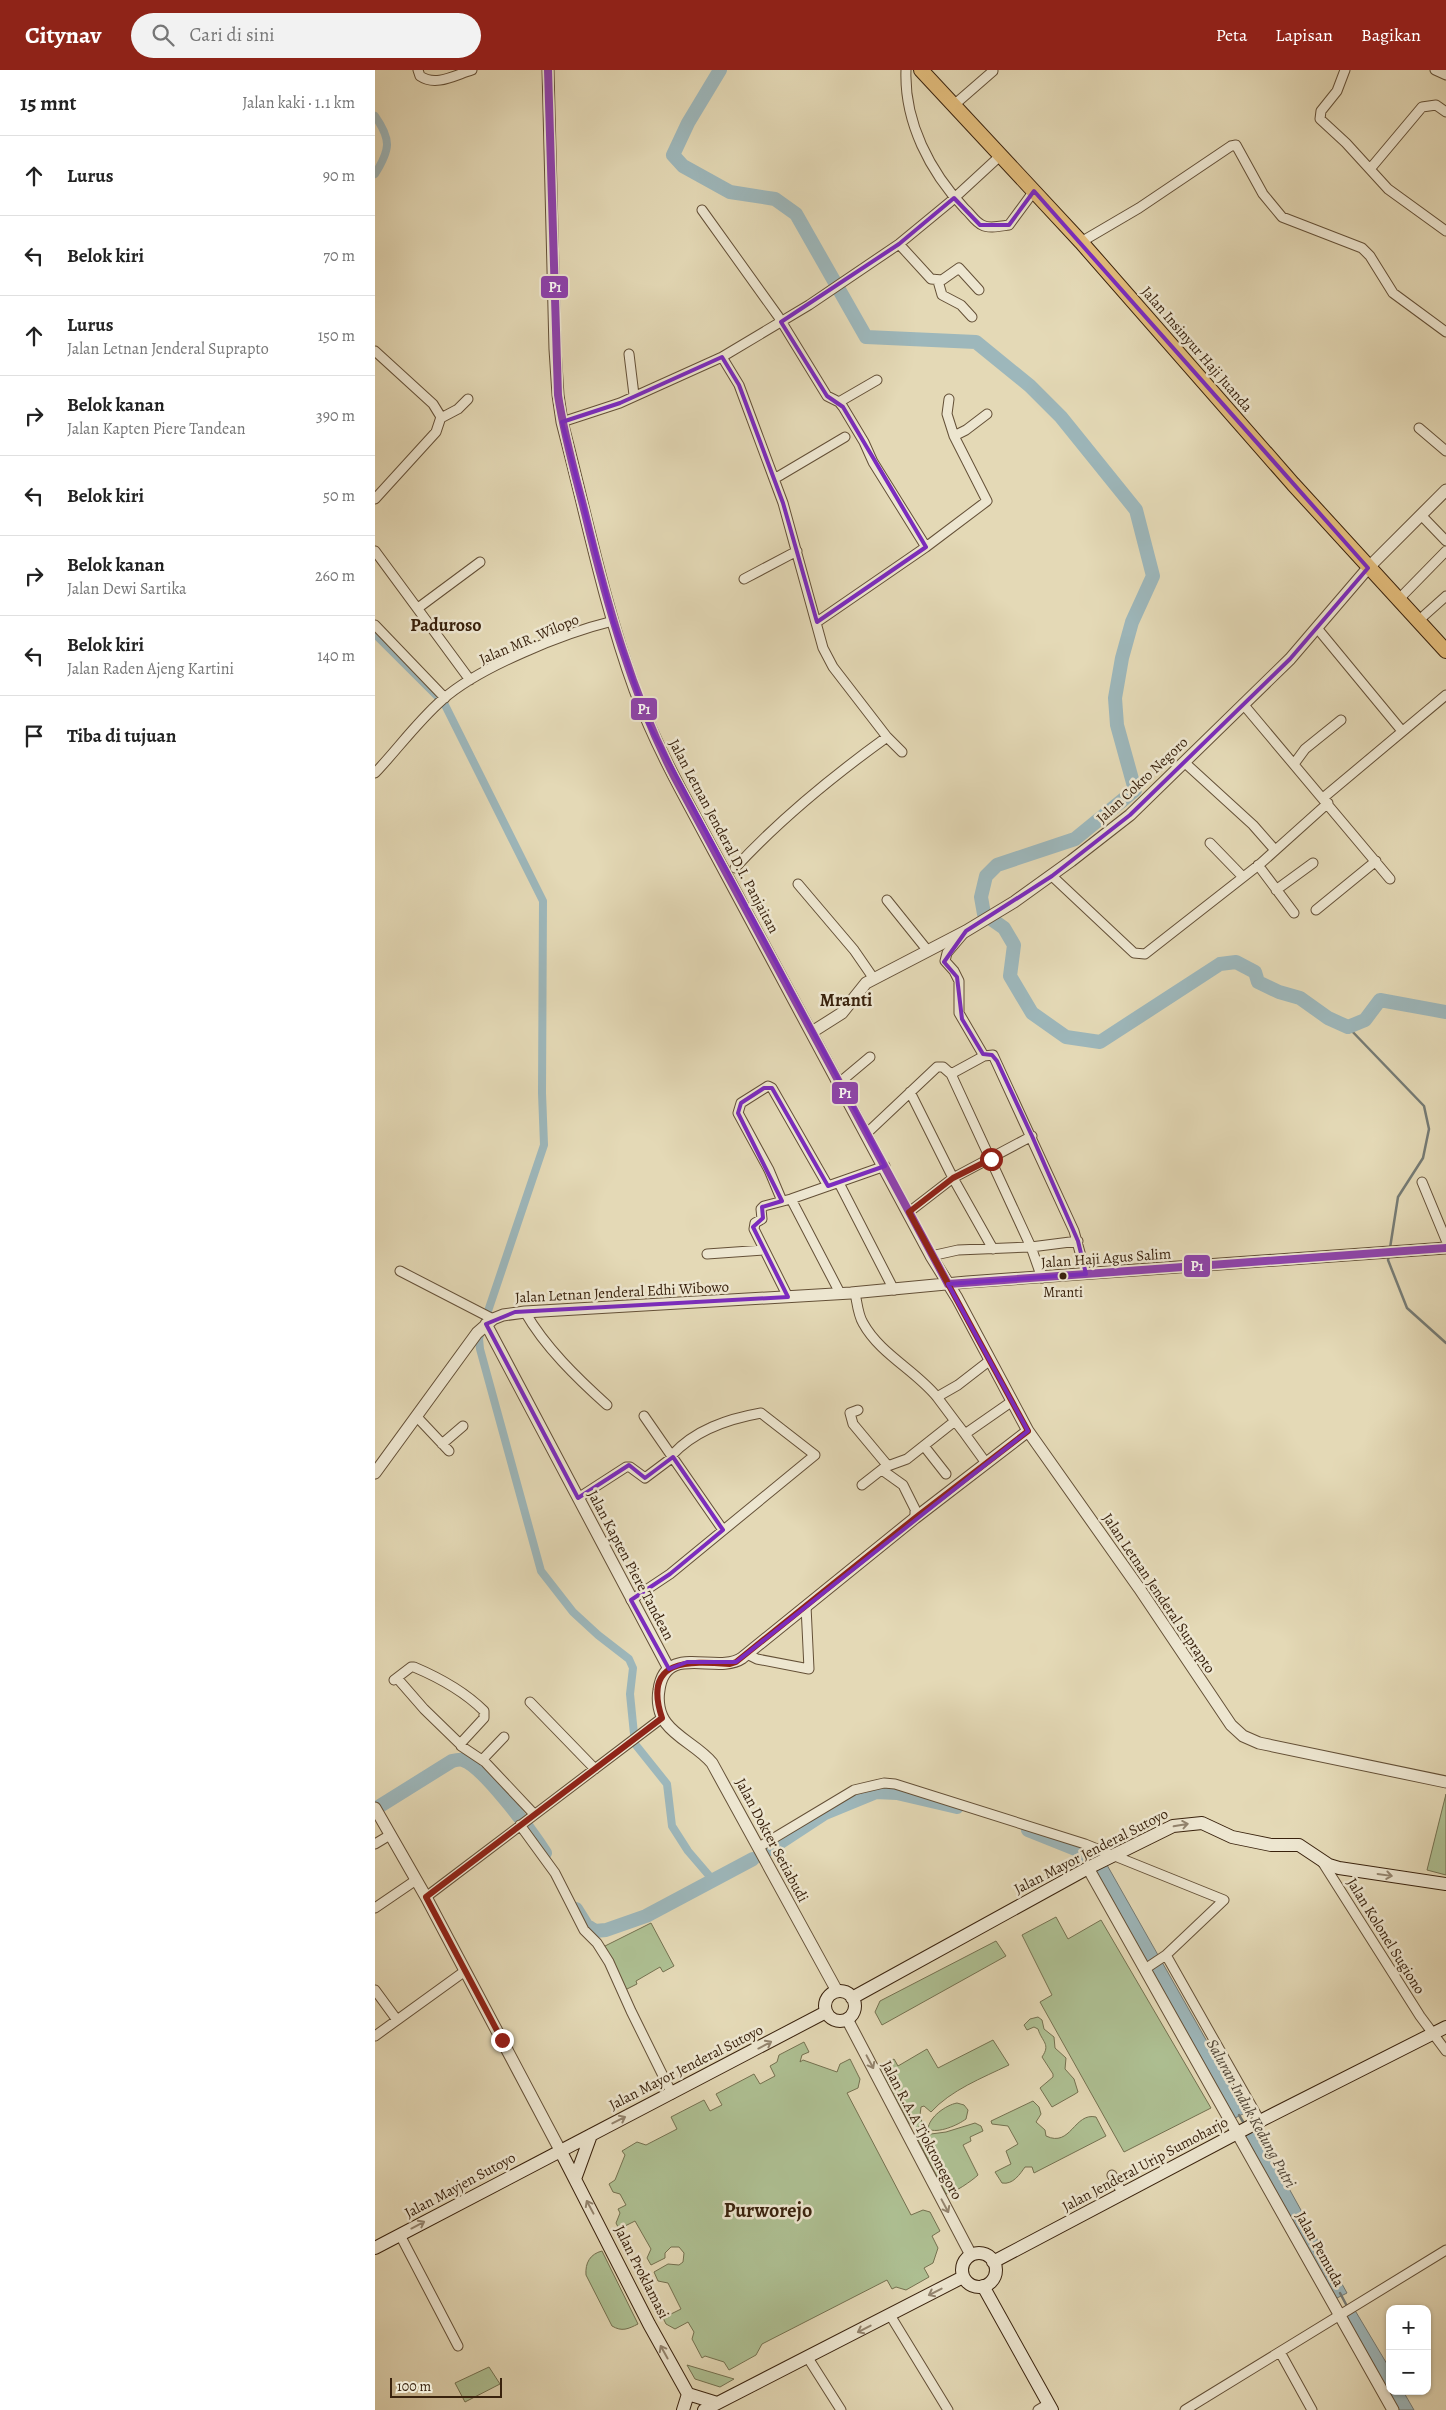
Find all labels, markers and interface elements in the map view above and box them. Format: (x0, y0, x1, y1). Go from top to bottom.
search box (131, 13, 481, 58)
text: Citynav (25, 19, 101, 51)
icon: search (149, 21, 177, 49)
text: Cari di sini (189, 22, 275, 48)
text: Peta (1216, 23, 1247, 47)
text: Lapisan (1275, 23, 1333, 47)
text: Bagikan (1361, 23, 1421, 47)
text: 15 mnt (20, 89, 77, 117)
text: Jalan kaki · 1.1 km (242, 92, 355, 114)
icon: ahead (20, 162, 48, 190)
text: Lurus (67, 163, 113, 189)
text: 90 m (323, 165, 355, 187)
icon: left (20, 242, 48, 270)
text: Belok kiri (67, 243, 144, 269)
text: 70 m (323, 245, 355, 267)
line badge: P1 (540, 275, 569, 299)
text: P1 (548, 278, 562, 297)
street label: Jalan Insinyur Haji Juanda (1137, 282, 1257, 416)
text: Lurus (67, 312, 113, 338)
icon: ahead (20, 322, 48, 350)
text: 150 m (318, 325, 355, 347)
text: Jalan Letnan Jenderal Suprapto (67, 338, 269, 360)
text: Belok kanan (67, 392, 165, 418)
icon: right (20, 402, 48, 430)
text: 390 m (316, 405, 355, 427)
text: Jalan Kapten Piere Tandean (67, 418, 245, 440)
icon: left (20, 482, 48, 510)
text: Belok kiri (67, 483, 144, 509)
text: 50 m (323, 485, 355, 507)
text: Belok kanan (67, 552, 165, 578)
icon: right (20, 562, 48, 590)
text: 260 m (315, 565, 355, 587)
text: Jalan Dewi Sartika (67, 578, 187, 600)
street label: Jalan MR. Wilopo (476, 609, 582, 669)
district label: Paduroso (410, 613, 482, 637)
text: Belok kiri (67, 632, 144, 658)
icon: left (20, 642, 48, 670)
text: 140 m (317, 645, 355, 667)
text: Jalan Raden Ajeng Kartini (67, 658, 234, 680)
line badge: P1 (630, 697, 658, 721)
text: P1 (637, 700, 651, 719)
icon: arrive (20, 722, 48, 750)
text: Tiba di tujuan (67, 723, 176, 749)
street label: Jalan Cokro Negoro (1092, 732, 1192, 828)
street label: Jalan Letnan Jenderal D.I. Panjaitan (664, 735, 784, 937)
district label: Mranti (820, 988, 872, 1012)
line badge: P1 (831, 1081, 859, 1105)
text: P1 (838, 1084, 852, 1103)
route start (980, 1148, 1003, 1171)
street label: Jalan Haji Agus Salim (1040, 1243, 1172, 1273)
line badge: P1 (1183, 1254, 1211, 1278)
text: P1 (1190, 1257, 1204, 1276)
marker: Mranti (1058, 1271, 1068, 1281)
street label: Jalan Letnan Jenderal Edhi Wibowo (515, 1276, 729, 1308)
place label: Mranti (1043, 1283, 1083, 1302)
street label: Jalan Kapten Piere Tandean (583, 1486, 679, 1644)
street label: Jalan Letnan Jenderal Suprapto (1098, 1509, 1220, 1677)
street label: Jalan Dokter Setiabudi (731, 1775, 813, 1905)
street label: Jalan Mayor Jenderal Sutoyo (1010, 1803, 1172, 1899)
one-way arrow (1173, 1819, 1189, 1829)
one-way arrow (1377, 1870, 1393, 1880)
street label: Jalan Kolonel Sugiono (1342, 1874, 1430, 1998)
street label: Jalan Mayor Jenderal Sutoyo (605, 2019, 767, 2115)
route end (491, 2029, 514, 2052)
water label: Saluran Induk Kedung Putri (1201, 2035, 1301, 2192)
one-way arrow (757, 2040, 772, 2049)
one-way arrow (865, 2054, 875, 2068)
street label: Jalan R.A.A Tjokronegoro (877, 2057, 967, 2203)
street label: Jalan Jenderal Urip Sumoharjo (1059, 2112, 1231, 2216)
one-way arrow (611, 2115, 626, 2125)
street label: Jalan Mayjen Sutoyo (401, 2147, 519, 2223)
district label: Purworejo (724, 2197, 812, 2224)
one-way arrow (940, 2198, 950, 2213)
one-way arrow (585, 2200, 594, 2215)
street label: Jalan Pemuda (1291, 2208, 1349, 2290)
one-way arrow (410, 2220, 425, 2229)
street label: Jalan Proklamasi (610, 2222, 674, 2322)
one-way arrow (928, 2287, 943, 2297)
map controls (1386, 2305, 1431, 2395)
button: + (1386, 2305, 1431, 2350)
one-way arrow (857, 2325, 872, 2334)
one-way arrow (659, 2345, 669, 2359)
button: − (1386, 2350, 1431, 2395)
scale bar (390, 2375, 503, 2398)
text: 100 m (397, 2377, 431, 2396)

